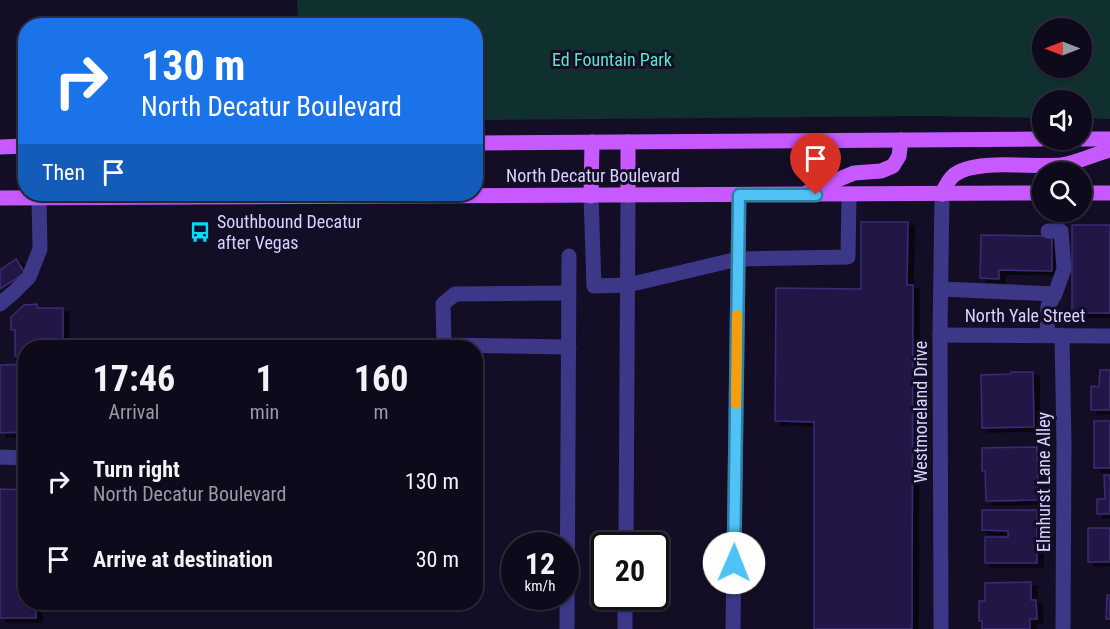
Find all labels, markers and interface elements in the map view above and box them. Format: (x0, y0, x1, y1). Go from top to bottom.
north arrow (1032, 18, 1092, 78)
map controls (1032, 18, 1092, 222)
text: 130 m (141, 41, 246, 90)
icon: right (42, 42, 120, 120)
park label: Ed Fountain Park (552, 49, 672, 70)
button: sound (1032, 90, 1092, 150)
text: North Decatur Boulevard (141, 91, 402, 123)
pin (790, 133, 841, 195)
icon: arrive (799, 142, 832, 175)
icon: arrive (97, 156, 130, 189)
text: Then (42, 160, 85, 185)
button: search (1032, 162, 1092, 222)
street label: North Decatur Boulevard (506, 165, 680, 186)
place label: Southbound Decatur after Vegas (217, 211, 362, 253)
bus stop icon: Southbound Decatur after Vegas (188, 220, 212, 244)
street label: North Yale Street (965, 305, 1085, 326)
street label: Westmoreland Drive (910, 341, 931, 483)
text: 17:46 (93, 358, 175, 400)
text: 1 (255, 358, 274, 400)
text: 160 (354, 358, 408, 400)
text: Arrival (108, 400, 159, 424)
text: min (250, 400, 279, 424)
text: m (374, 400, 389, 424)
street label: Elmhurst Lane Alley (1033, 411, 1054, 552)
text: Turn right (93, 457, 180, 482)
icon: right (42, 465, 75, 498)
text: 130 m (405, 469, 459, 494)
text: North Decatur Boulevard (93, 482, 286, 506)
position arrow (702, 531, 766, 595)
speed limit sign: 20 (591, 532, 669, 610)
icon: arrive (42, 543, 75, 576)
text: 12 (525, 546, 555, 581)
text: Arrive at destination (93, 547, 273, 572)
text: 30 m (416, 547, 459, 572)
text: km/h (525, 577, 555, 595)

